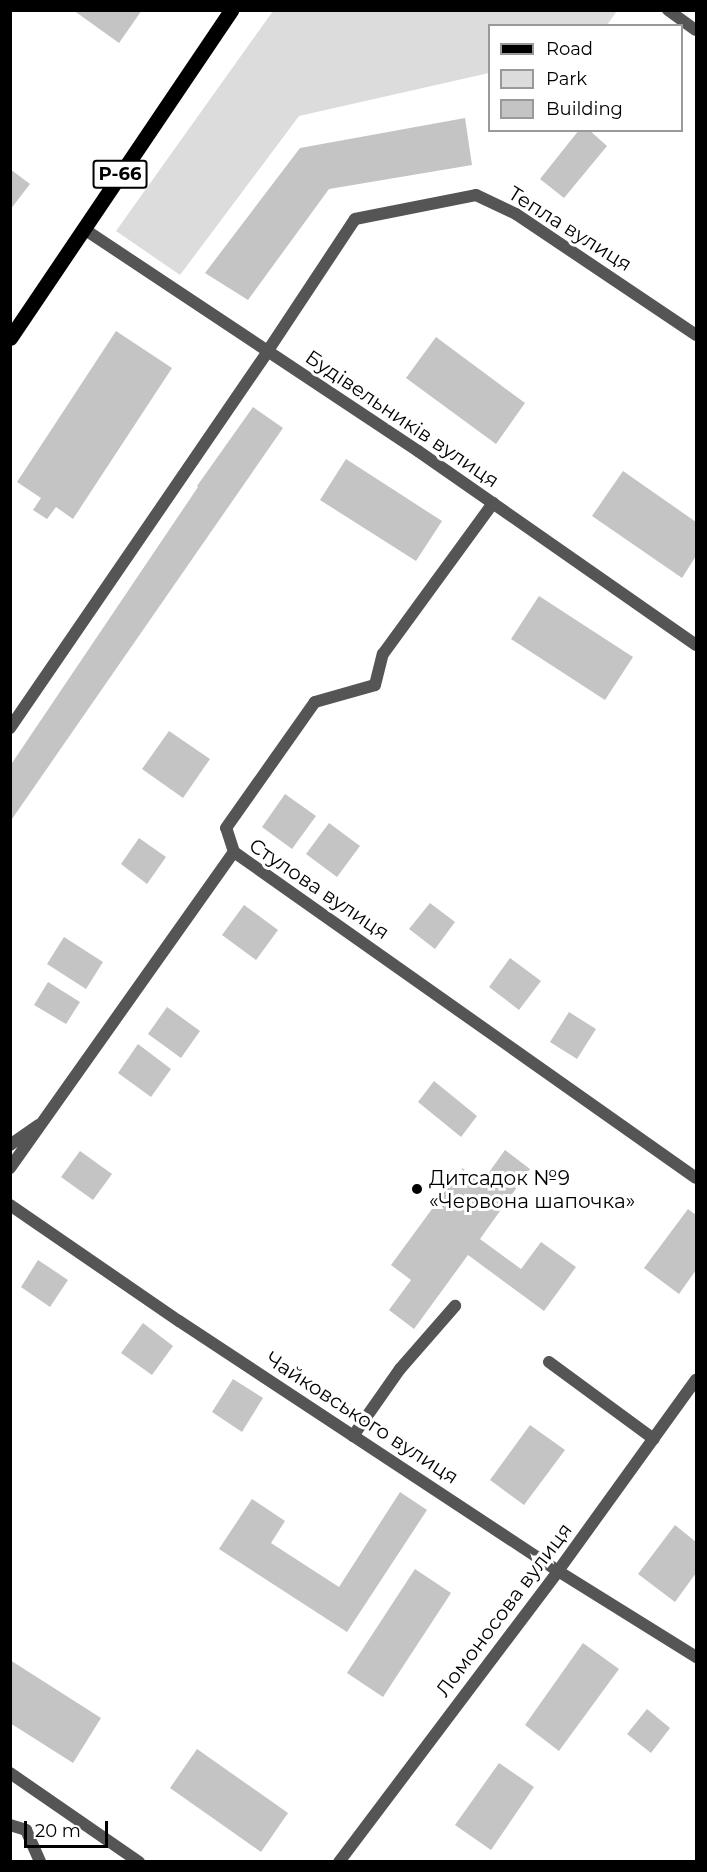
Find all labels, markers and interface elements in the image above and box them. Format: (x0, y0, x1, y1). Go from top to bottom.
legend (488, 24, 683, 132)
text: Road (546, 38, 593, 60)
text: Park (546, 68, 587, 90)
text: Building (546, 98, 623, 120)
road number: Р-66 (92, 159, 148, 189)
street label: Тепла вулиця (504, 181, 636, 277)
street label: Будівельників вулиця (301, 345, 503, 493)
street label: Стулова вулиця (244, 833, 394, 945)
place label: Дитсадок №9 «Червона шапочка» (429, 1166, 635, 1213)
marker: Дитсадок №9 «Червона шапочка» (410, 1182, 424, 1196)
street label: Чайковського вулиця (261, 1347, 463, 1489)
street label: Ломоносова вулиця (431, 1518, 577, 1702)
scale bar (27, 1809, 111, 1847)
text: 20 m (35, 1820, 81, 1842)

